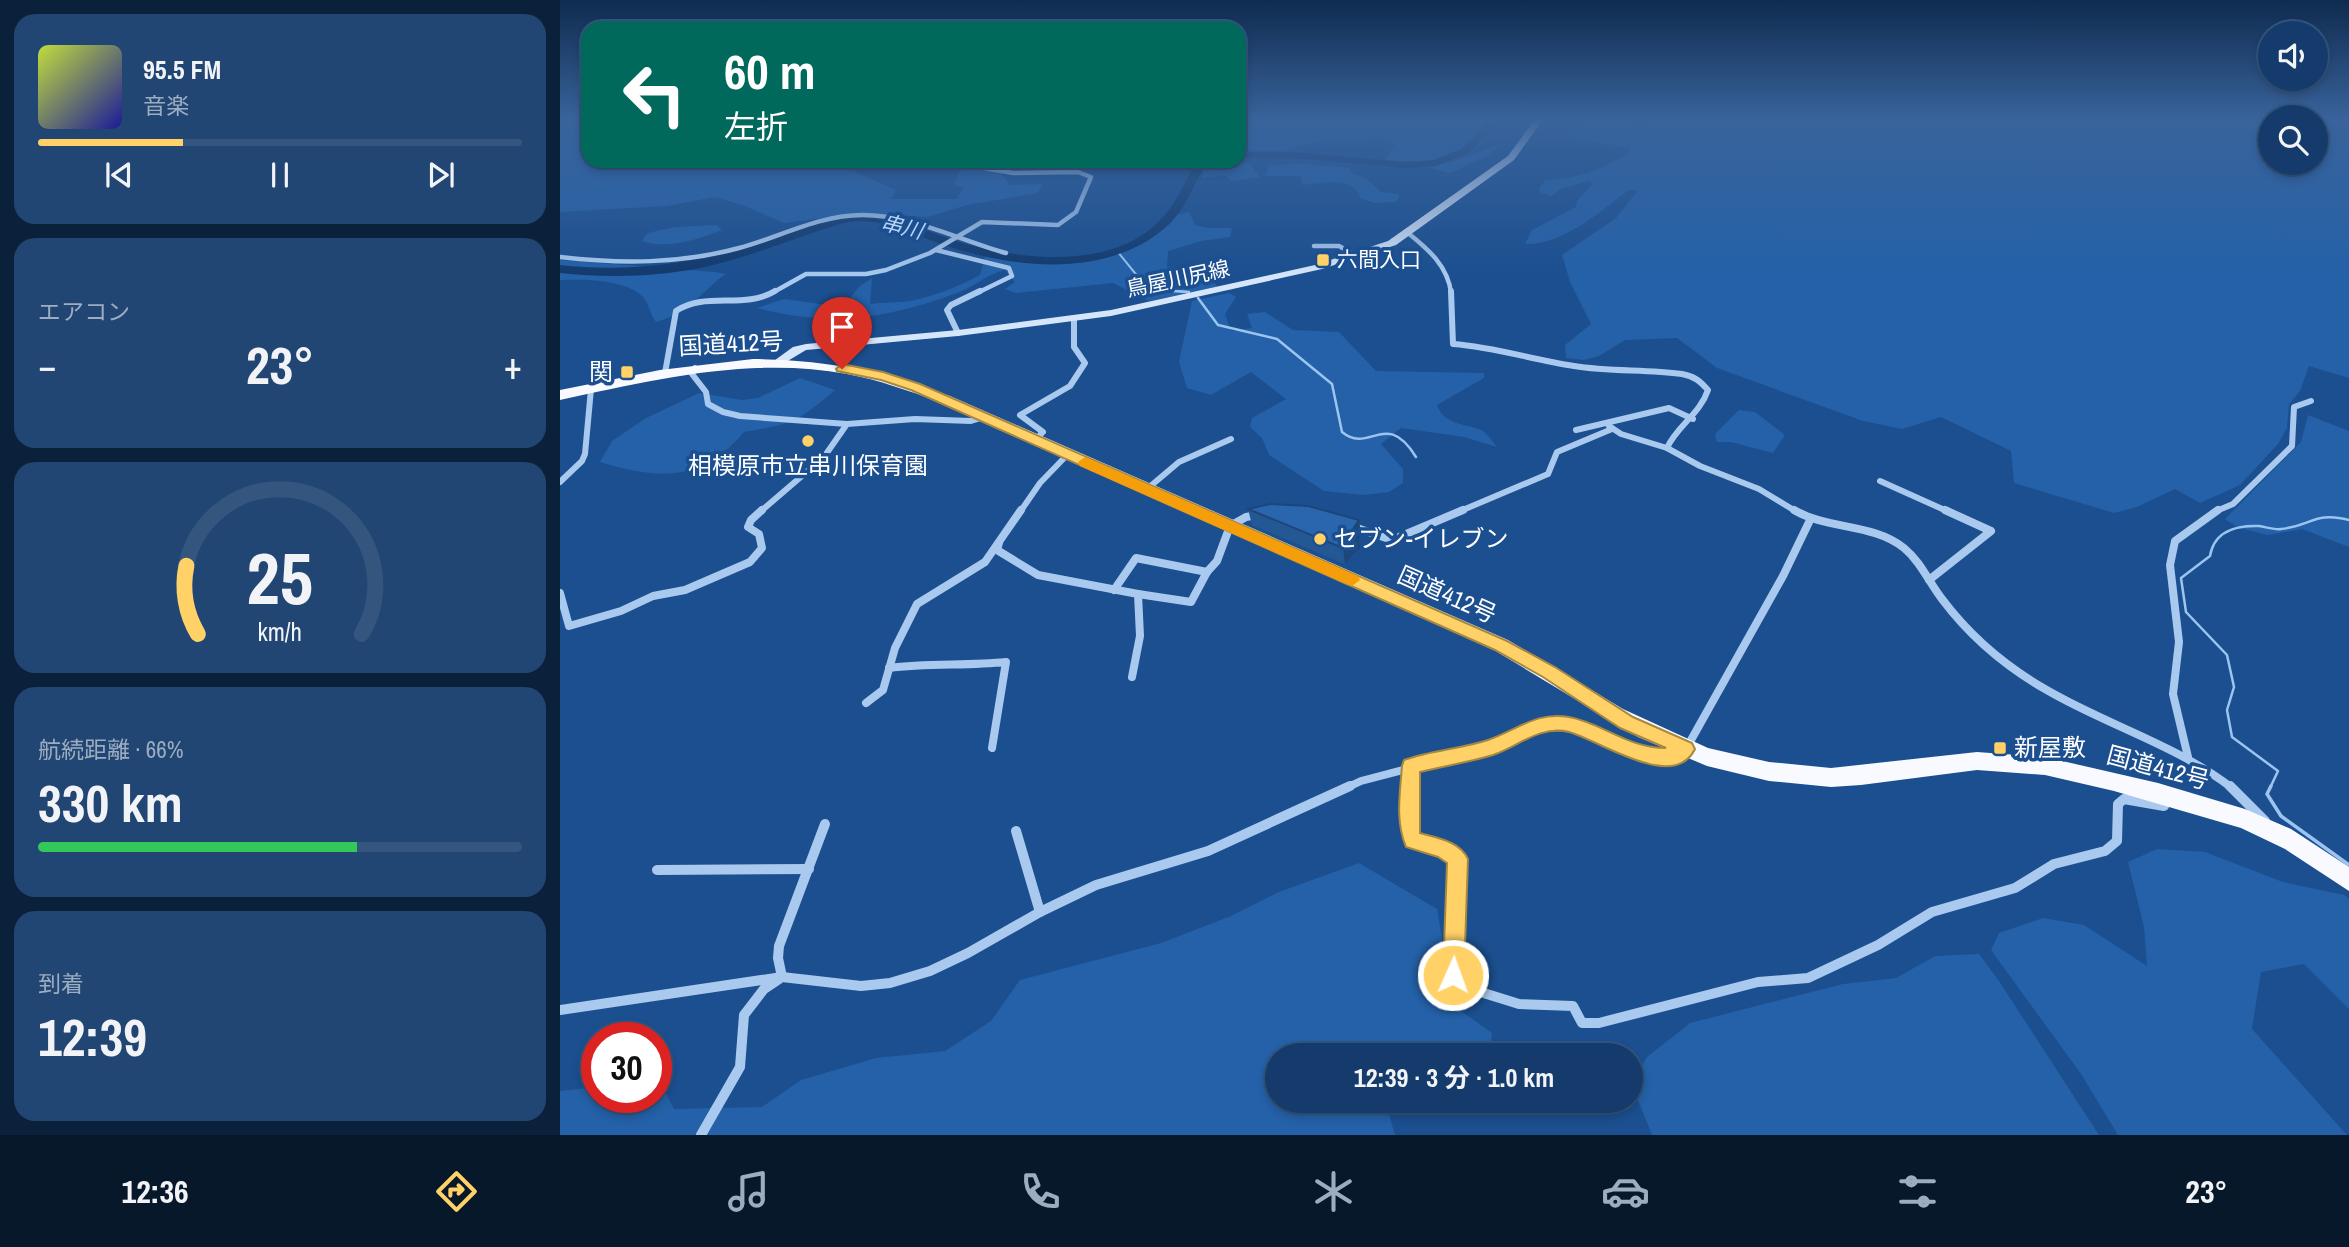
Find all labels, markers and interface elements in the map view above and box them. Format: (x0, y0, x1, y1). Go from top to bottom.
map controls (2258, 21, 2328, 175)
button: sound (2258, 21, 2328, 91)
text: 60 m (724, 38, 816, 104)
icon: left (609, 49, 700, 140)
text: 95.5 FM (143, 52, 221, 87)
text: 音楽 (143, 90, 189, 121)
text: 左折 (724, 105, 788, 148)
button: search (2258, 105, 2328, 175)
icon: previous (100, 156, 138, 194)
icon: pause (261, 156, 299, 194)
icon: next (422, 156, 460, 194)
water label: 串川 (878, 207, 928, 246)
place label: 六間入口 (1337, 245, 1421, 274)
marker: 六間入口 (1315, 252, 1331, 268)
street label: 鳥屋川尻線 (1124, 253, 1232, 304)
text: エアコン (38, 296, 130, 327)
pin (812, 297, 872, 369)
icon: arrive (823, 308, 861, 346)
street label: 国道412号 (678, 324, 784, 362)
text: 23° (246, 330, 314, 400)
text: − (38, 340, 56, 391)
text: + (504, 340, 522, 391)
place label: 関 (589, 355, 613, 387)
marker: 関 (619, 364, 635, 380)
marker: 相模原市立串川保育園 (800, 433, 816, 449)
place label: 相模原市立串川保育園 (688, 449, 928, 481)
place label: セブン-イレブン (1334, 522, 1509, 554)
text: 25 (247, 529, 313, 627)
marker: セブン-イレブン (1312, 531, 1328, 547)
street label: 国道412号 (1393, 558, 1502, 630)
text: km/h (258, 614, 302, 648)
place label: 新屋敷 (2014, 731, 2086, 763)
text: 航続距離 · 66% (38, 734, 183, 765)
street label: 国道412号 (2103, 738, 2213, 796)
marker: 新屋敷 (1992, 740, 2008, 756)
text: 330 km (38, 768, 183, 838)
position arrow (1416, 938, 1490, 1012)
text: 到着 (38, 968, 84, 999)
text: 12:39 (38, 1002, 147, 1072)
speed limit sign: 30 (581, 1022, 672, 1113)
text: 12:39 · 3 分 · 1.0 km (1354, 1060, 1554, 1095)
icon: directions (432, 1167, 481, 1216)
icon: music (724, 1167, 773, 1216)
icon: phone (1016, 1167, 1065, 1216)
icon: climate (1309, 1167, 1358, 1216)
icon: car (1601, 1167, 1650, 1216)
icon: filters (1893, 1167, 1942, 1216)
text: 12:36 (122, 1170, 189, 1213)
text: 23° (2185, 1170, 2227, 1213)

